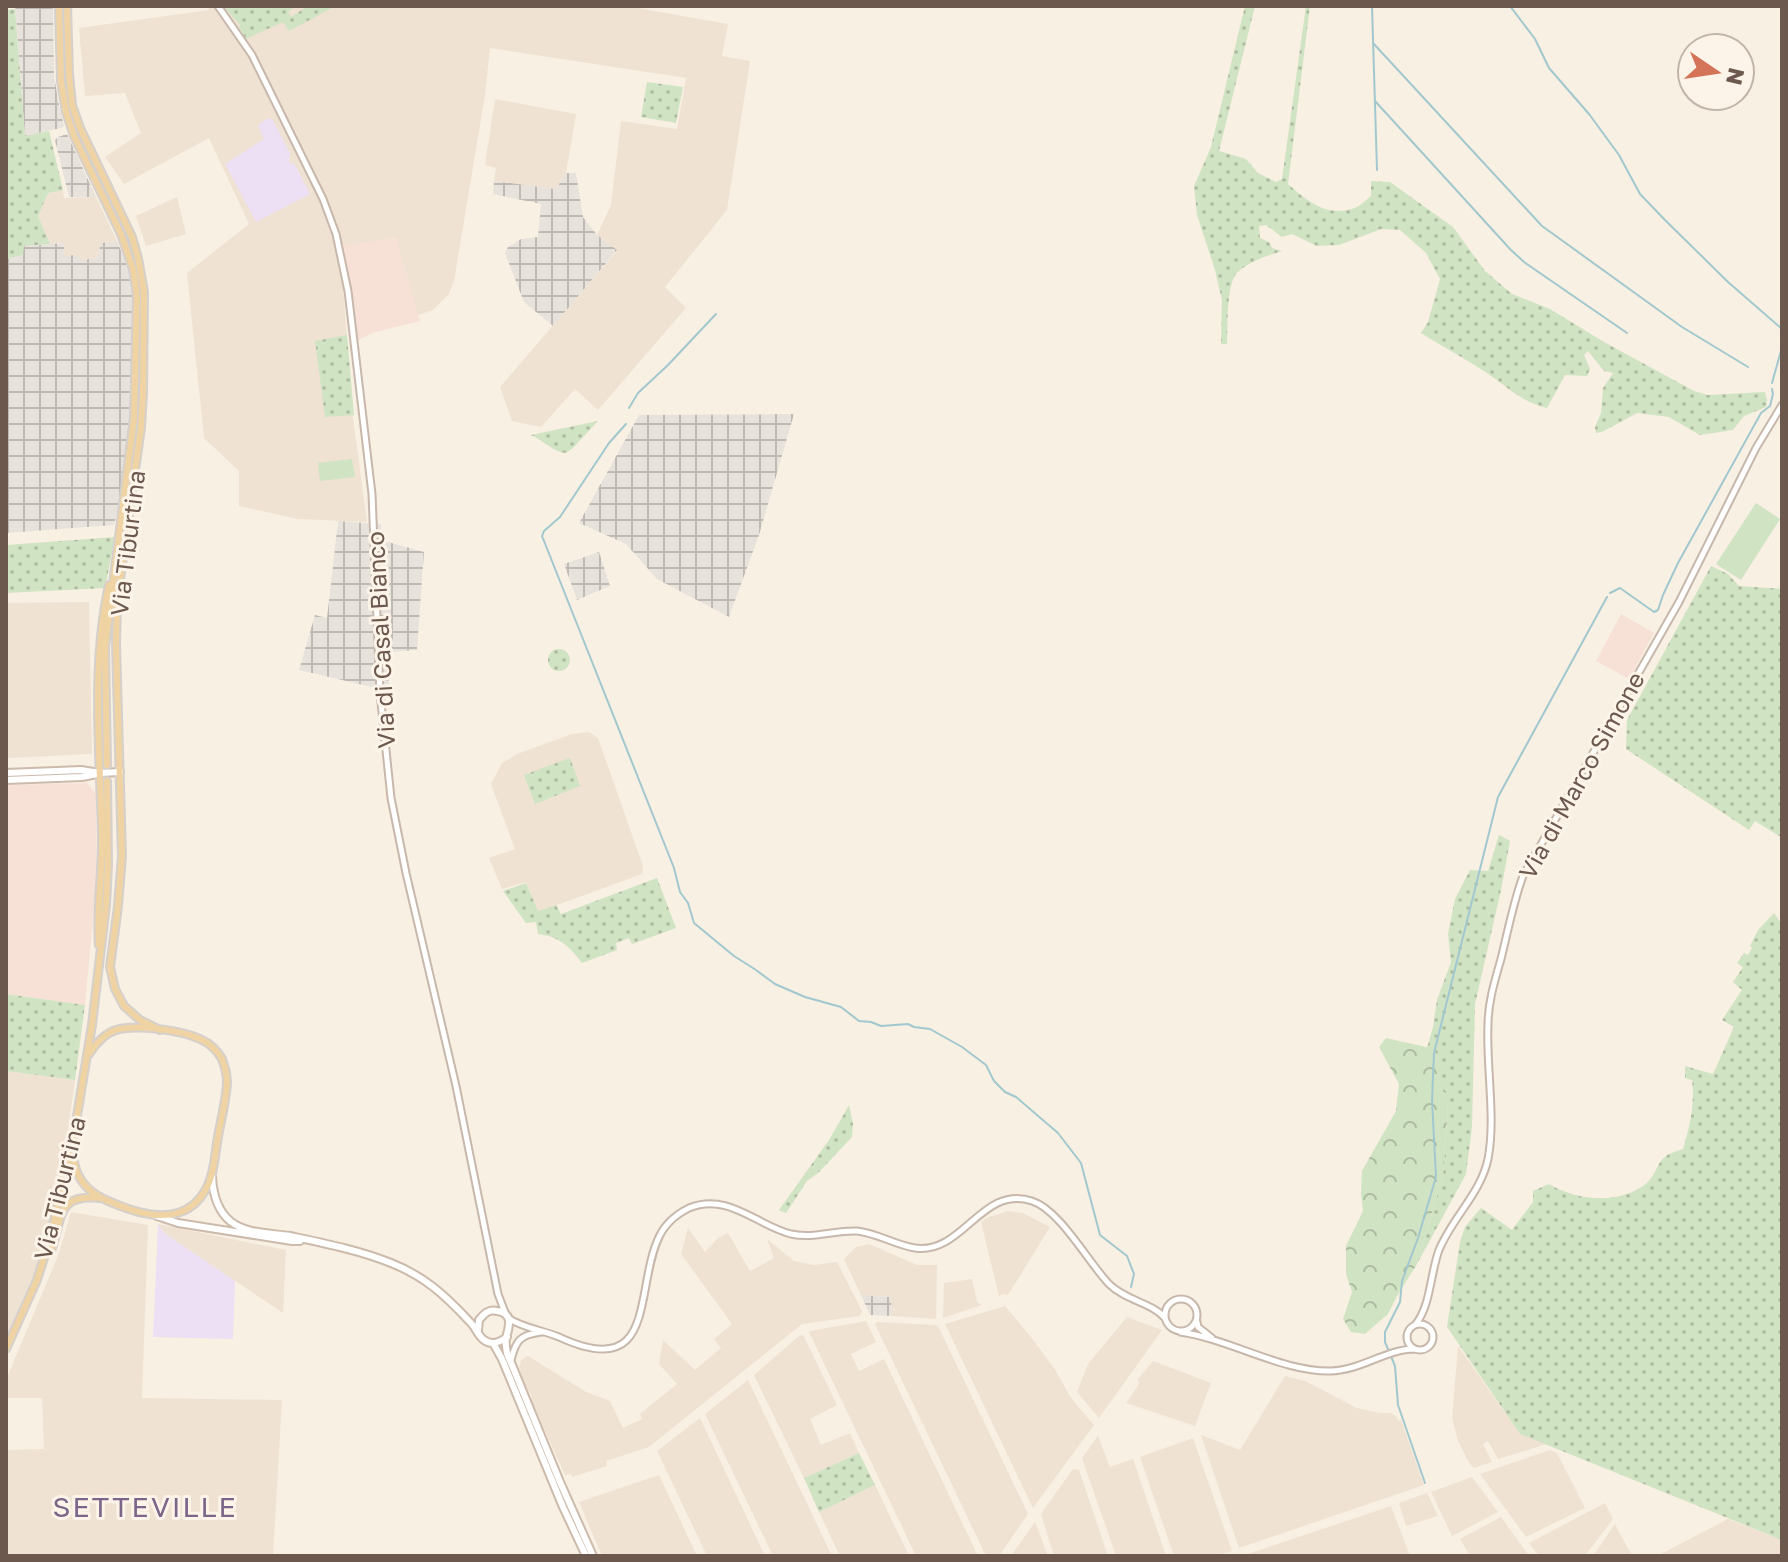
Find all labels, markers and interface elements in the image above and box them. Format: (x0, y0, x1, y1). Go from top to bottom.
north arrow (1676, 32, 1756, 112)
text: N (1721, 65, 1751, 88)
street label: Via Tiburtina (104, 468, 150, 618)
street label: Via di Casal Bianco (360, 531, 400, 749)
street label: Via di Marco Simone (1512, 666, 1650, 884)
street label: Via Tiburtina (27, 1113, 91, 1263)
district label: SETTEVILLE (52, 1490, 238, 1523)

